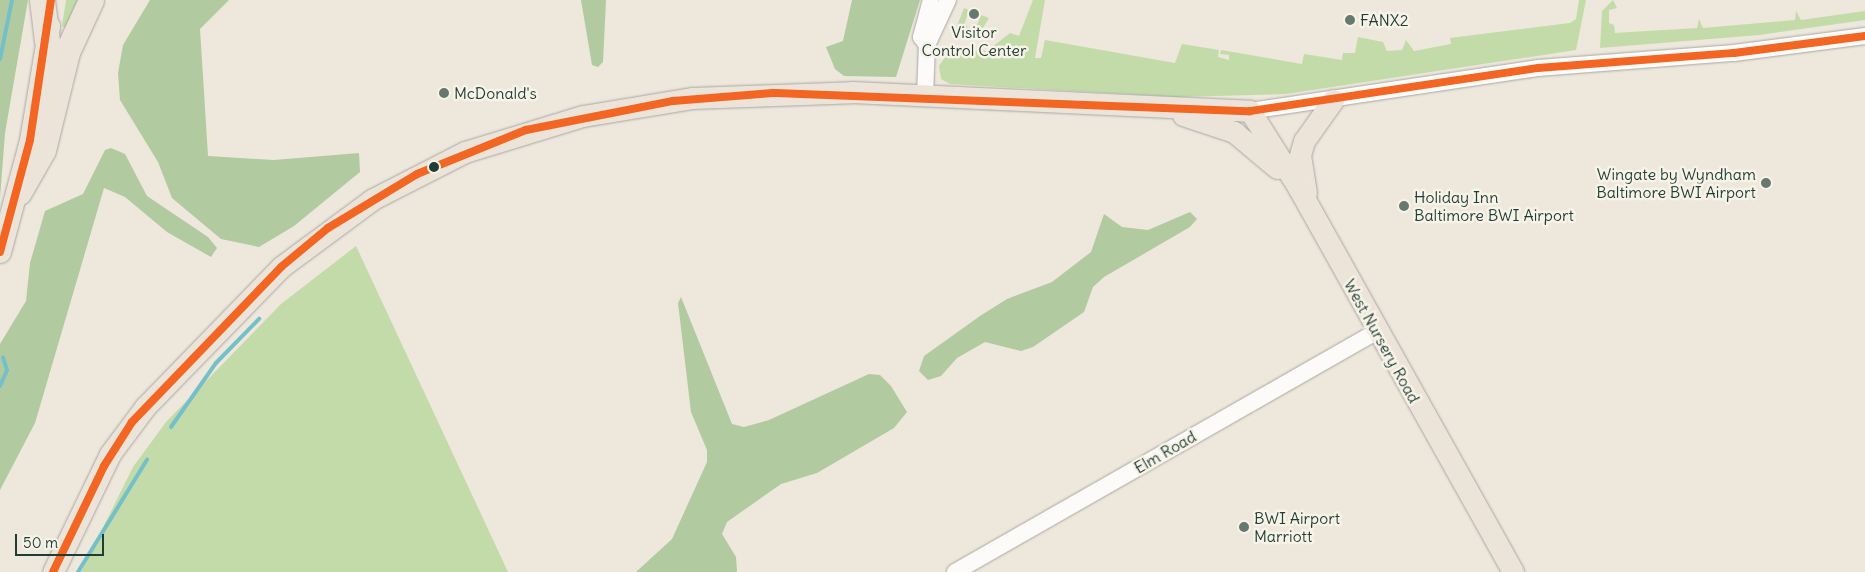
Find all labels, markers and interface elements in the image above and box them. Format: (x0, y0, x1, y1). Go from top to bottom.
marker: Visitor Control Center (968, 8, 980, 20)
place label: FANX2 (1360, 10, 1408, 30)
marker: FANX2 (1344, 14, 1356, 26)
place label: Visitor Control Center (922, 22, 1026, 60)
place label: McDonald's (454, 83, 537, 103)
marker: McDonald's (438, 87, 450, 99)
unlabelled marker (429, 162, 439, 172)
place label: Wingate by Wyndham Baltimore BWI Airport (1596, 164, 1756, 202)
marker: Wingate by Wyndham Baltimore BWI Airport (1760, 177, 1772, 189)
place label: Holiday Inn Baltimore BWI Airport (1414, 187, 1574, 225)
marker: Holiday Inn Baltimore BWI Airport (1398, 200, 1410, 212)
street label: West Nursery Road (1340, 276, 1424, 406)
street label: Elm Road (1131, 427, 1199, 477)
place label: BWI Airport Marriott (1254, 508, 1340, 546)
marker: BWI Airport Marriott (1238, 521, 1250, 533)
scale bar (18, 524, 106, 556)
text: 50 m (23, 533, 58, 552)

